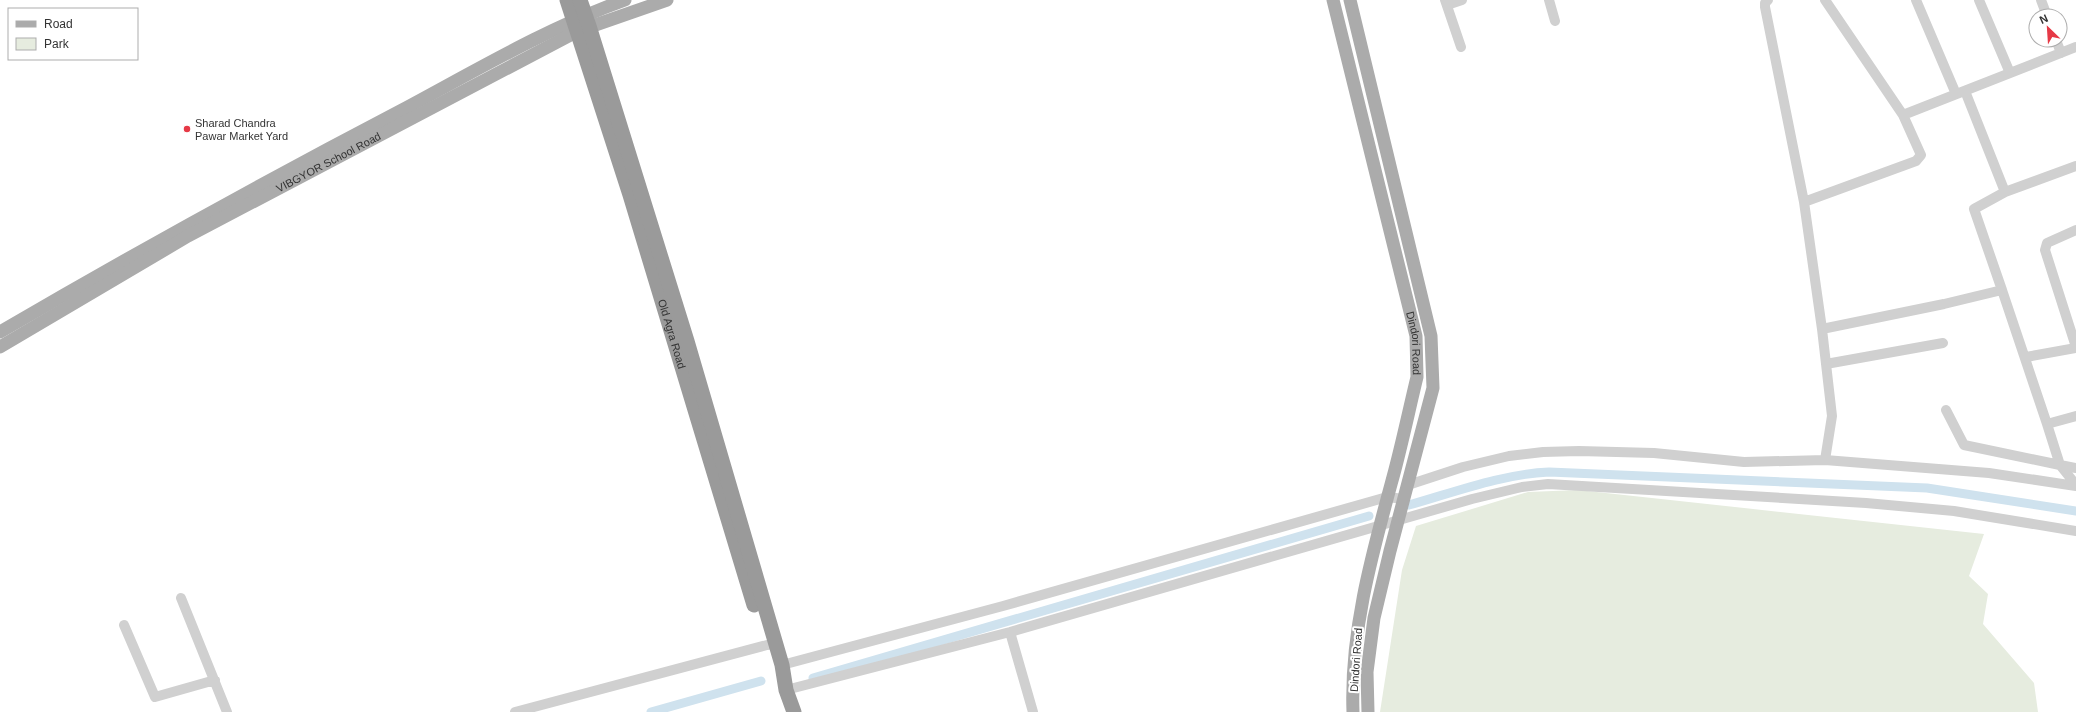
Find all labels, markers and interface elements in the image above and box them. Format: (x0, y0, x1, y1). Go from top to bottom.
legend (8, 8, 138, 60)
north arrow (2028, 8, 2068, 48)
text: N (2038, 12, 2050, 26)
text: Road (44, 17, 73, 31)
text: Park (44, 37, 70, 51)
place label: Sharad Chandra Pawar Market Yard (195, 117, 288, 142)
marker: Sharad Chandra Pawar Market Yard (182, 124, 192, 134)
street label: VIBGYOR School Road (274, 130, 383, 195)
street label: Old Agra Road (656, 298, 688, 370)
street label: Dindori Road (1404, 310, 1423, 375)
street label: Dindori Road (1348, 628, 1364, 692)

